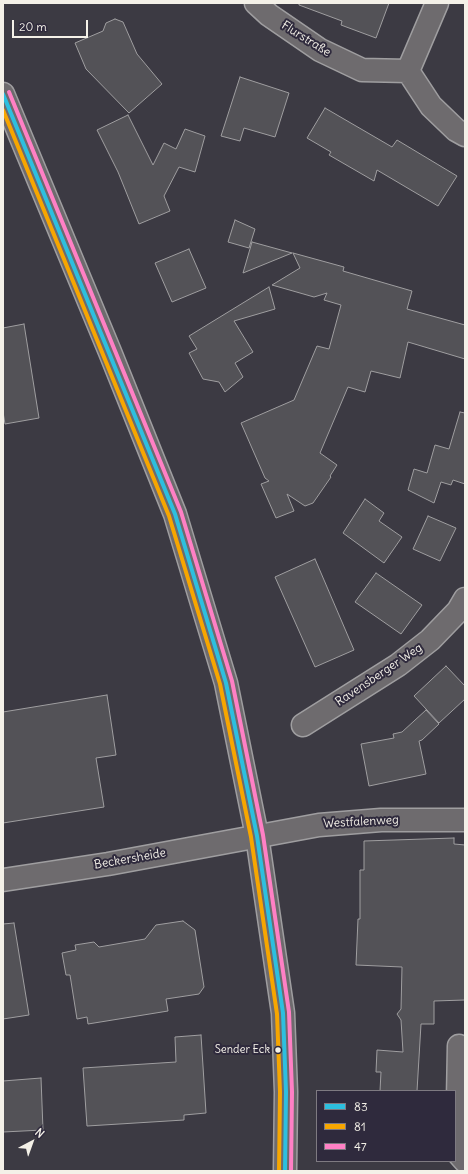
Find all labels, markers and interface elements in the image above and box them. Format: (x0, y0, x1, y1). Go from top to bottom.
scale bar (14, 12, 90, 38)
street label: Flurstraße (279, 18, 333, 60)
text: 20 m (19, 19, 47, 34)
street label: Ravensberger Weg (333, 641, 425, 709)
street label: Westfalenweg (323, 813, 399, 831)
street label: Beckersheide (93, 846, 167, 872)
place label: Sender Eck (215, 1043, 270, 1057)
marker: Sender Eck (273, 1045, 283, 1055)
legend (316, 1090, 456, 1162)
text: 83 (354, 1099, 368, 1114)
text: 81 (354, 1119, 366, 1134)
north arrow (12, 1122, 52, 1162)
text: N (32, 1125, 47, 1141)
text: 47 (354, 1139, 367, 1154)

